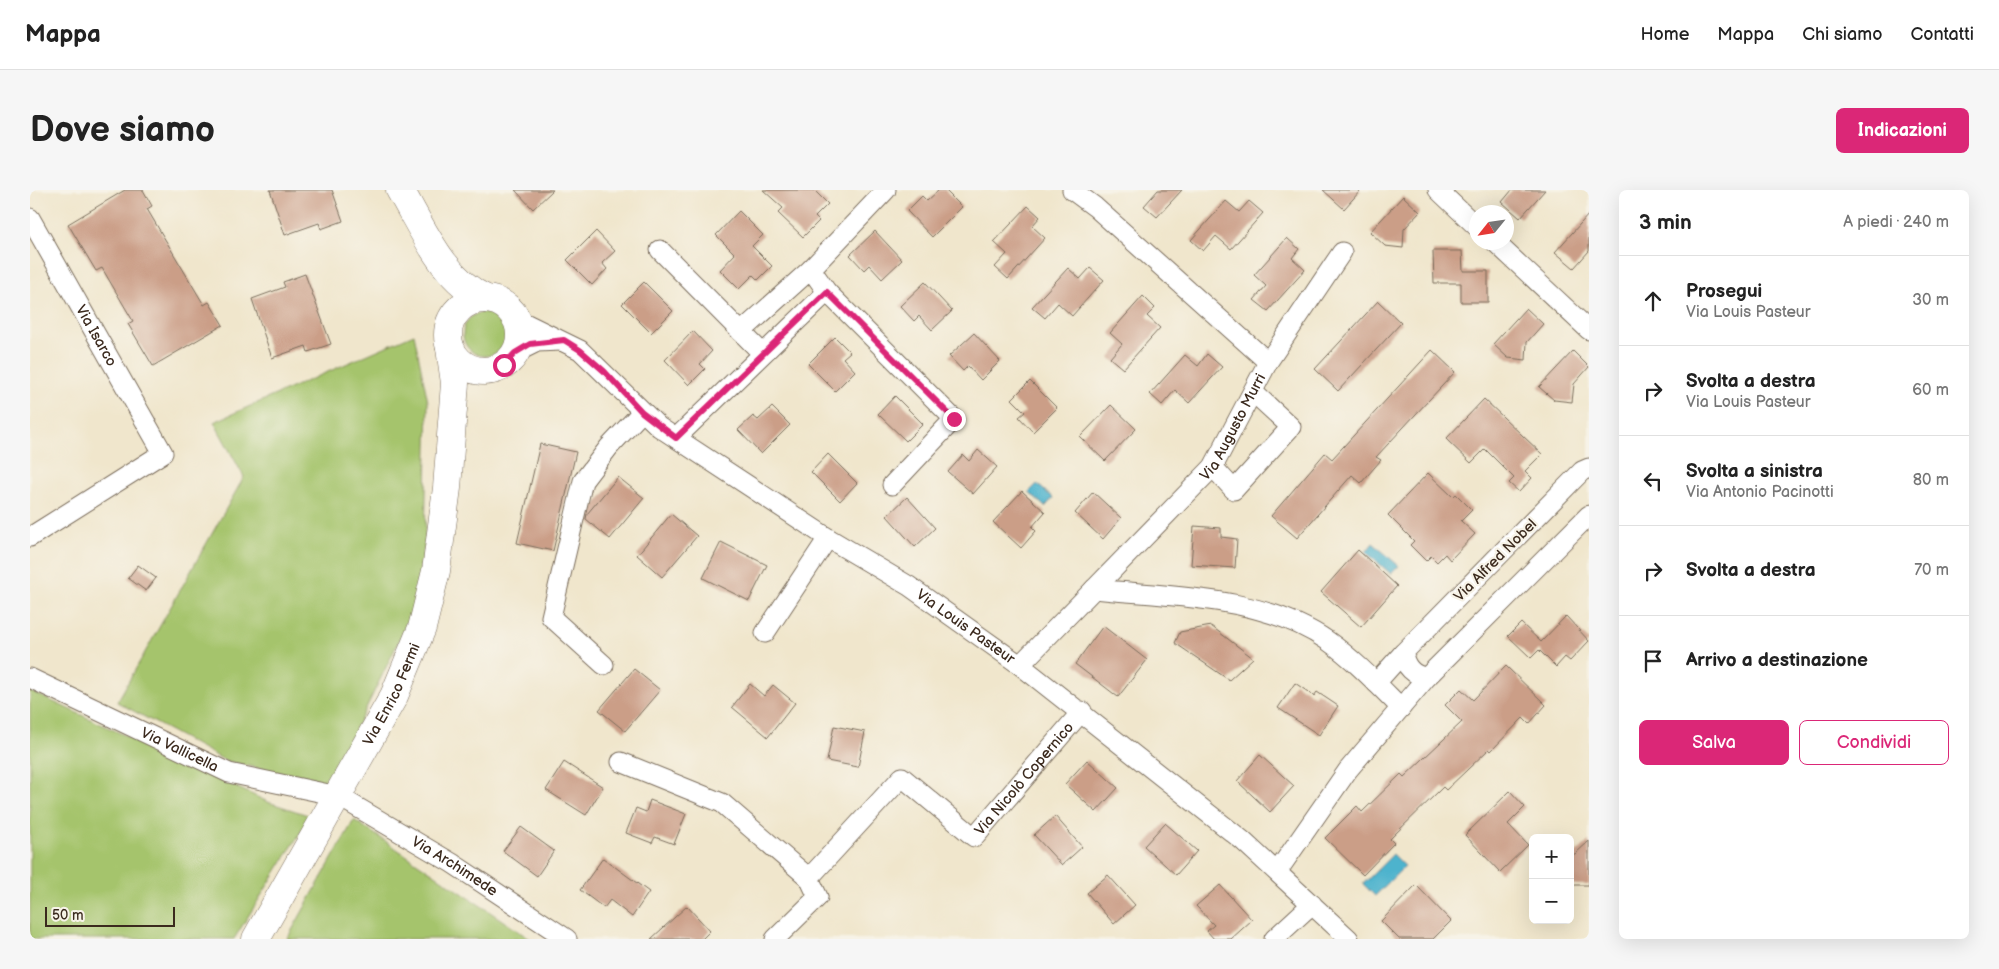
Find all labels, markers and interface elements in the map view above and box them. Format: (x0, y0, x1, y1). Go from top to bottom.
text: Mappa (25, 20, 101, 49)
text: Home (1640, 24, 1689, 45)
text: Mappa (1717, 24, 1774, 45)
text: Chi siamo (1802, 24, 1882, 45)
text: Contatti (1910, 24, 1974, 45)
button: Indicazioni (1836, 108, 1969, 153)
text: Dove siamo (30, 109, 215, 152)
north arrow (1469, 205, 1514, 250)
text: 3 min (1639, 210, 1692, 235)
text: A piedi · 240 m (1843, 213, 1949, 232)
text: Prosegui (1686, 280, 1762, 303)
icon: ahead (1639, 287, 1667, 315)
text: 30 m (1912, 291, 1949, 310)
street label: Via Isarco (71, 302, 121, 370)
text: Via Louis Pasteur (1686, 303, 1811, 322)
route start (493, 354, 516, 377)
street label: Via Augusto Murri (1196, 370, 1270, 485)
text: Svolta a destra (1686, 370, 1816, 393)
icon: right (1639, 377, 1667, 405)
text: 60 m (1912, 381, 1949, 400)
text: Via Louis Pasteur (1686, 393, 1811, 412)
route end (943, 408, 966, 431)
text: Svolta a sinistra (1686, 460, 1823, 483)
icon: left (1639, 467, 1667, 495)
text: 80 m (1913, 471, 1949, 490)
text: Via Antonio Pacinotti (1686, 483, 1834, 502)
street label: Via Alfred Nobel (1450, 515, 1541, 606)
icon: right (1639, 557, 1667, 585)
text: Svolta a destra (1686, 559, 1816, 582)
text: 70 m (1914, 561, 1949, 580)
street label: Via Louis Pasteur (912, 585, 1019, 669)
street label: Via Enrico Fermi (359, 640, 425, 749)
icon: arrive (1639, 647, 1667, 675)
text: Arrivo a destinazione (1686, 649, 1868, 672)
street label: Via Nicolò Copernico (971, 718, 1078, 839)
button: Salva (1639, 720, 1789, 765)
button: Condividi (1799, 720, 1949, 765)
street label: Via Vallicella (138, 723, 221, 777)
street label: Via Archimede (408, 832, 501, 901)
map controls (1529, 834, 1574, 924)
button: + (1529, 834, 1574, 879)
button: − (1529, 879, 1574, 924)
scale bar (45, 904, 175, 927)
text: 50 m (52, 907, 84, 924)

